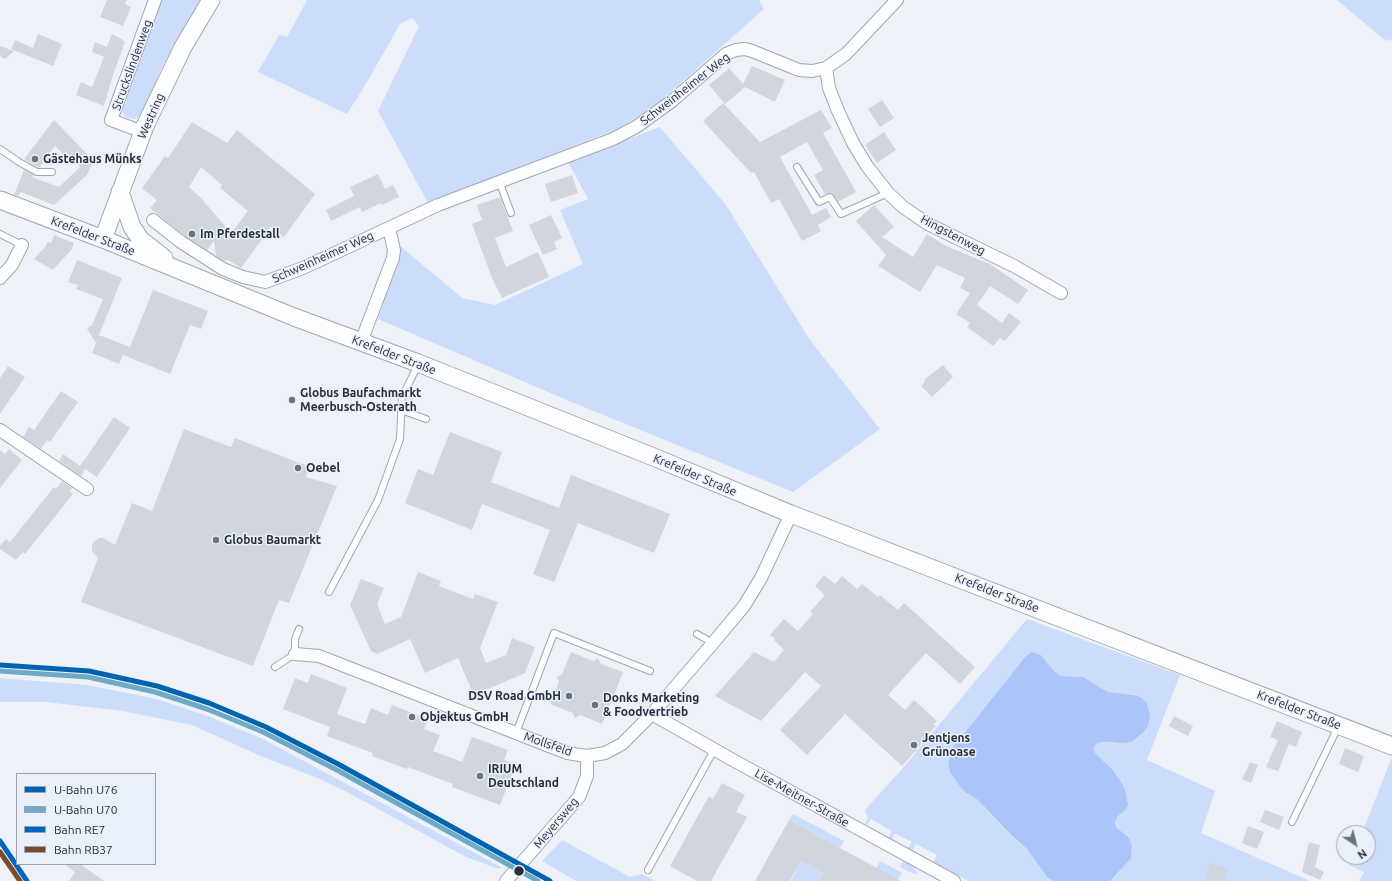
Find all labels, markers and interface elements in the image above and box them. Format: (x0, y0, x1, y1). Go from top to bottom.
street label: Struckslindenweg (109, 18, 155, 112)
street label: Schweinheimer Weg (637, 50, 733, 128)
street label: Westring (135, 91, 167, 141)
place label: Gästehaus Münks (43, 152, 142, 166)
marker: Gästehaus Münks (30, 154, 40, 164)
street label: Hingstenweg (918, 212, 988, 258)
street label: Krefelder Straße (49, 213, 137, 259)
place label: Im Pferdestall (200, 227, 280, 241)
street label: Schweinheimer Weg (270, 228, 376, 286)
marker: Im Pferdestall (187, 229, 197, 239)
street label: Krefelder Straße (350, 332, 438, 378)
place label: Globus Baufachmarkt Meerbusch-Osterath (300, 386, 421, 414)
marker: Globus Baufachmarkt Meerbusch-Osterath (287, 395, 297, 405)
street label: Krefelder Straße (651, 451, 739, 499)
place label: Oebel (306, 461, 340, 475)
marker: Oebel (293, 463, 303, 473)
place label: Globus Baumarkt (224, 533, 321, 547)
marker: Globus Baumarkt (211, 535, 221, 545)
street label: Krefelder Straße (953, 570, 1041, 616)
street label: Krefelder Straße (1255, 687, 1343, 733)
place label: DSV Road GmbH (468, 689, 561, 703)
marker: DSV Road GmbH (564, 691, 574, 701)
place label: Donks Marketing & Foodvertrieb (603, 691, 699, 719)
marker: Donks Marketing & Foodvertrieb (590, 700, 600, 710)
place label: Objektus GmbH (420, 710, 509, 724)
marker: Objektus GmbH (407, 712, 417, 722)
street label: Mollsfeld (522, 729, 574, 759)
place label: Jentjens Grünoase (922, 731, 976, 759)
marker: Jentjens Grünoase (909, 740, 919, 750)
place label: IRIUM Deutschland (488, 762, 559, 790)
street label: Lise-Meitner-Straße (752, 766, 852, 830)
marker: IRIUM Deutschland (475, 771, 485, 781)
legend (16, 773, 156, 865)
text: U-Bahn U76 (54, 783, 118, 796)
street label: Meyersweg (531, 795, 581, 851)
text: U-Bahn U70 (54, 803, 118, 816)
text: Bahn RE7 (54, 823, 105, 836)
north arrow (1336, 825, 1376, 865)
text: Bahn RB37 (54, 843, 113, 856)
text: N (1356, 847, 1369, 861)
unlabelled marker (512, 864, 526, 878)

